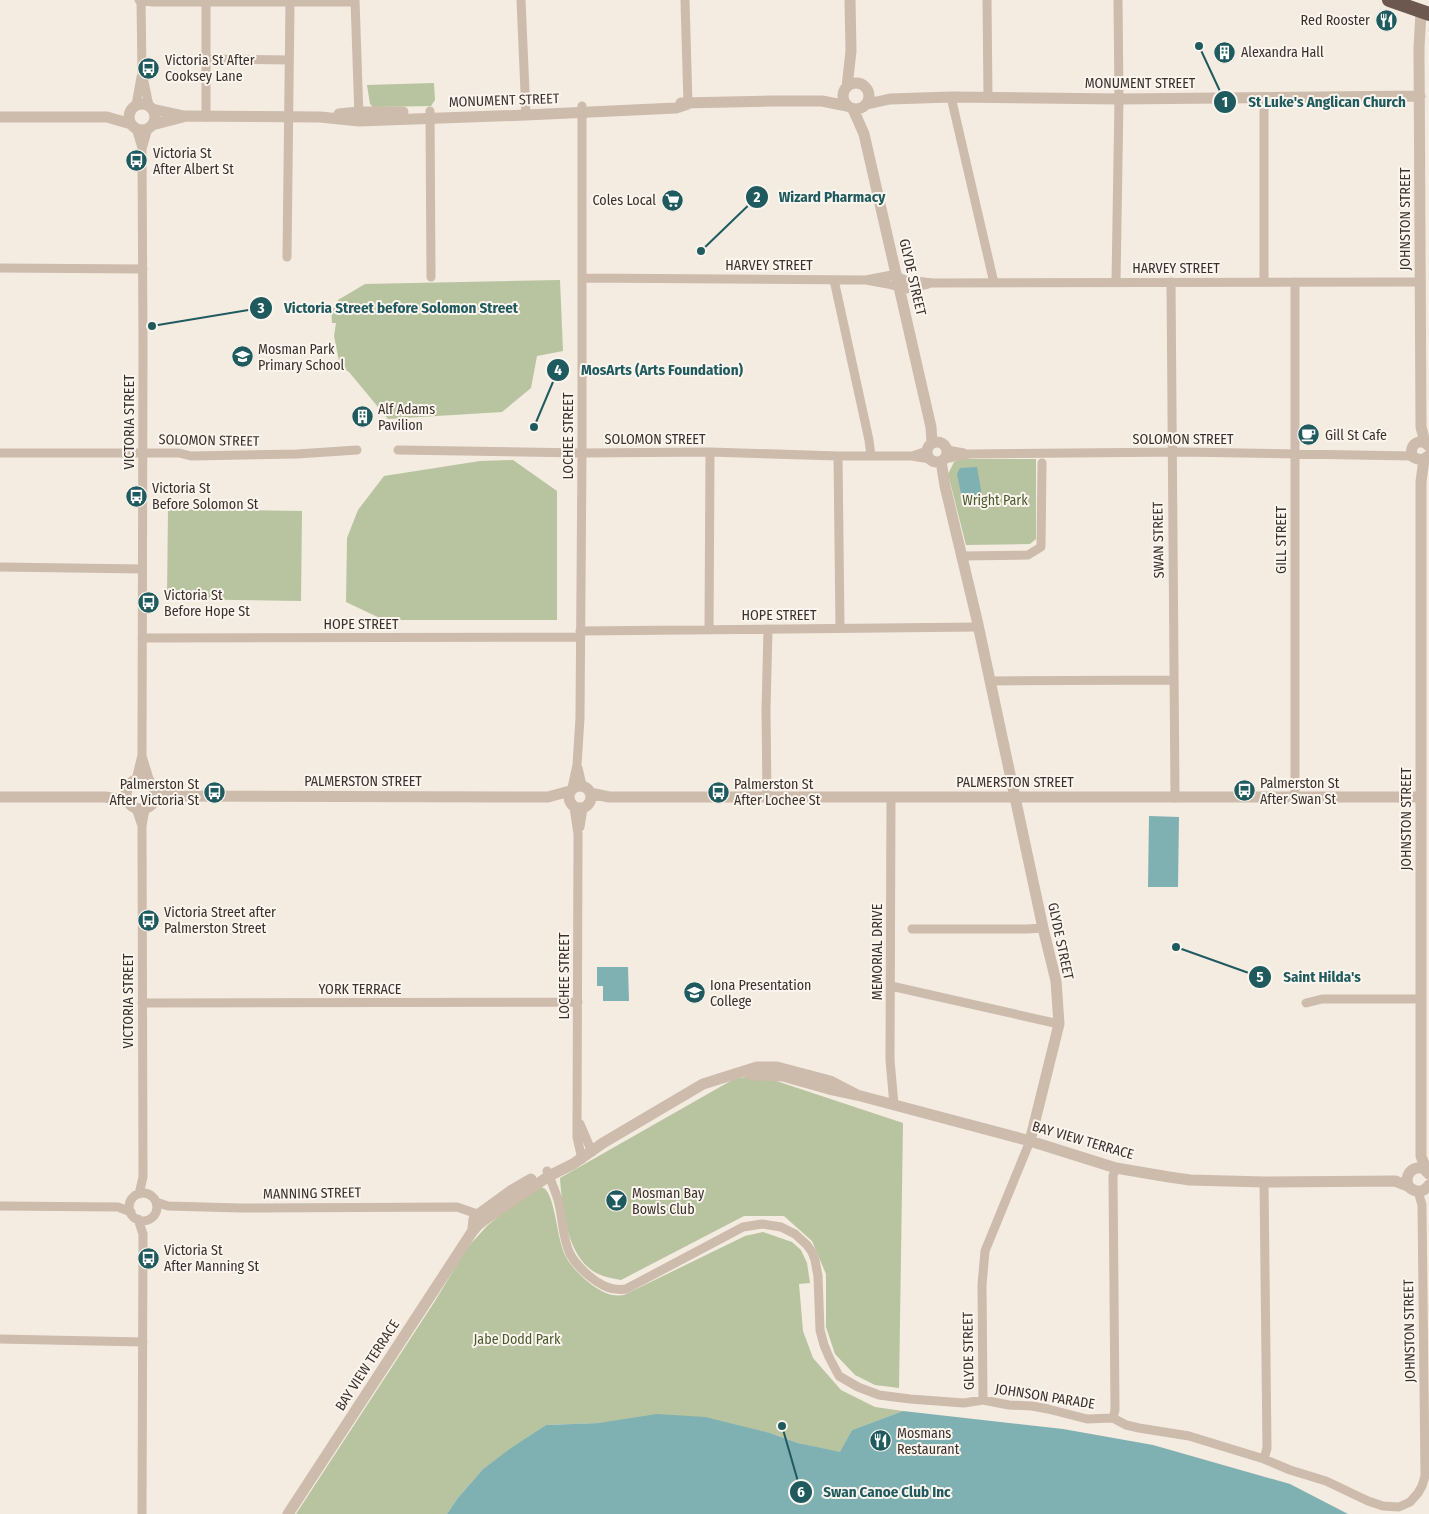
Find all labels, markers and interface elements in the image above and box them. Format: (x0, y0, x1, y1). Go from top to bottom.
restaurant icon: Red Rooster (1374, 8, 1398, 32)
place label: Red Rooster (1301, 12, 1370, 29)
building icon: Alexandra Hall (1213, 40, 1237, 64)
place label: Alexandra Hall (1241, 44, 1324, 61)
place label: Victoria St After Cooksey Lane (165, 52, 255, 85)
bus stop icon: Victoria St After Cooksey Lane (137, 56, 161, 80)
street label: MONUMENT STREET (1085, 75, 1196, 92)
callout: St Luke's Anglican Church (1213, 87, 1415, 117)
street label: MONUMENT STREET (449, 90, 560, 111)
text: 1 (1222, 93, 1228, 111)
text: St Luke's Anglican Church (1248, 93, 1406, 111)
place label: Victoria St After Albert St (153, 145, 234, 178)
bus stop icon: Victoria St After Albert St (125, 149, 149, 173)
street label: JOHNSTON STREET (1397, 167, 1414, 271)
callout: Wizard Pharmacy (744, 182, 896, 212)
supermarket icon: Coles Local (660, 188, 684, 212)
text: 2 (753, 188, 761, 206)
text: Wizard Pharmacy (779, 188, 886, 206)
place label: Coles Local (592, 192, 656, 209)
street label: GLYDE STREET (895, 237, 930, 318)
street label: HARVEY STREET (725, 257, 813, 274)
street label: HARVEY STREET (1132, 260, 1220, 277)
callout: Victoria Street before Solomon Street (248, 293, 528, 323)
text: 3 (256, 299, 265, 317)
text: Victoria Street before Solomon Street (283, 299, 519, 317)
place label: Mosman Park Primary School (258, 341, 345, 374)
school or university icon: Mosman Park Primary School (230, 345, 254, 369)
callout: MosArts (Arts Foundation) (546, 355, 753, 385)
text: 4 (554, 361, 562, 379)
text: MosArts (Arts Foundation) (581, 361, 743, 379)
street label: VICTORIA STREET (121, 374, 138, 469)
street label: LOCHEE STREET (560, 392, 577, 479)
place label: Alf Adams Pavilion (378, 401, 435, 434)
building icon: Alf Adams Pavilion (350, 405, 374, 429)
cafe icon: Gill St Cafe (1297, 423, 1321, 447)
place label: Gill St Cafe (1325, 427, 1387, 444)
street label: SOLOMON STREET (158, 431, 260, 450)
street label: SOLOMON STREET (605, 431, 706, 448)
street label: SOLOMON STREET (1133, 431, 1234, 448)
place label: Victoria St Before Solomon St (152, 480, 259, 513)
bus stop icon: Victoria St Before Solomon St (124, 484, 148, 508)
park label: Wright Park (962, 492, 1028, 509)
street label: SWAN STREET (1149, 501, 1168, 579)
street label: GILL STREET (1273, 506, 1290, 574)
place label: Victoria St Before Hope St (164, 587, 250, 620)
bus stop icon: Victoria St Before Hope St (136, 591, 160, 615)
street label: HOPE STREET (742, 607, 817, 624)
street label: HOPE STREET (324, 616, 399, 633)
street label: JOHNSTON STREET (1398, 767, 1415, 871)
street label: PALMERSTON STREET (304, 773, 422, 790)
street label: PALMERSTON STREET (956, 774, 1074, 791)
place label: Palmerston St After Swan St (1260, 775, 1340, 808)
place label: Palmerston St After Victoria St (109, 776, 199, 809)
place label: Palmerston St After Lochee St (734, 776, 821, 809)
bus stop icon: Palmerston St After Swan St (1232, 779, 1256, 803)
bus stop icon: Palmerston St After Victoria St (203, 780, 227, 804)
bus stop icon: Palmerston St After Lochee St (706, 780, 730, 804)
street label: GLYDE STREET (1044, 901, 1077, 982)
street label: MEMORIAL DRIVE (869, 903, 886, 1000)
place label: Victoria Street after Palmerston Street (164, 904, 276, 937)
bus stop icon: Victoria Street after Palmerston Street (136, 908, 160, 932)
street label: LOCHEE STREET (556, 932, 573, 1019)
street label: VICTORIA STREET (120, 953, 137, 1048)
callout: Saint Hilda's (1248, 962, 1371, 992)
text: 5 (1256, 968, 1264, 986)
text: Saint Hilda's (1283, 968, 1361, 986)
place label: Iona Presentation College (710, 977, 811, 1010)
street label: YORK TERRACE (319, 981, 402, 998)
school or university icon: Iona Presentation College (682, 981, 706, 1005)
street label: BAY VIEW TERRACE (1030, 1118, 1136, 1163)
street label: MANNING STREET (263, 1184, 362, 1203)
place label: Mosman Bay Bowls Club (632, 1185, 705, 1218)
bar icon: Mosman Bay Bowls Club (604, 1189, 628, 1213)
place label: Victoria St After Manning St (164, 1242, 259, 1275)
bus stop icon: Victoria St After Manning St (136, 1246, 160, 1270)
street label: JOHNSTON STREET (1400, 1279, 1419, 1383)
street label: GLYDE STREET (959, 1311, 978, 1390)
street label: BAY VIEW TERRACE (332, 1316, 403, 1414)
park label: Jabe Dodd Park (474, 1331, 561, 1348)
street label: JOHNSON PARADE (994, 1380, 1096, 1413)
place label: Mosmans Restaurant (897, 1425, 960, 1458)
restaurant icon: Mosmans Restaurant (869, 1429, 893, 1453)
callout: Swan Canoe Club Inc (789, 1477, 961, 1507)
text: 6 (797, 1483, 805, 1501)
text: Swan Canoe Club Inc (823, 1483, 951, 1501)

